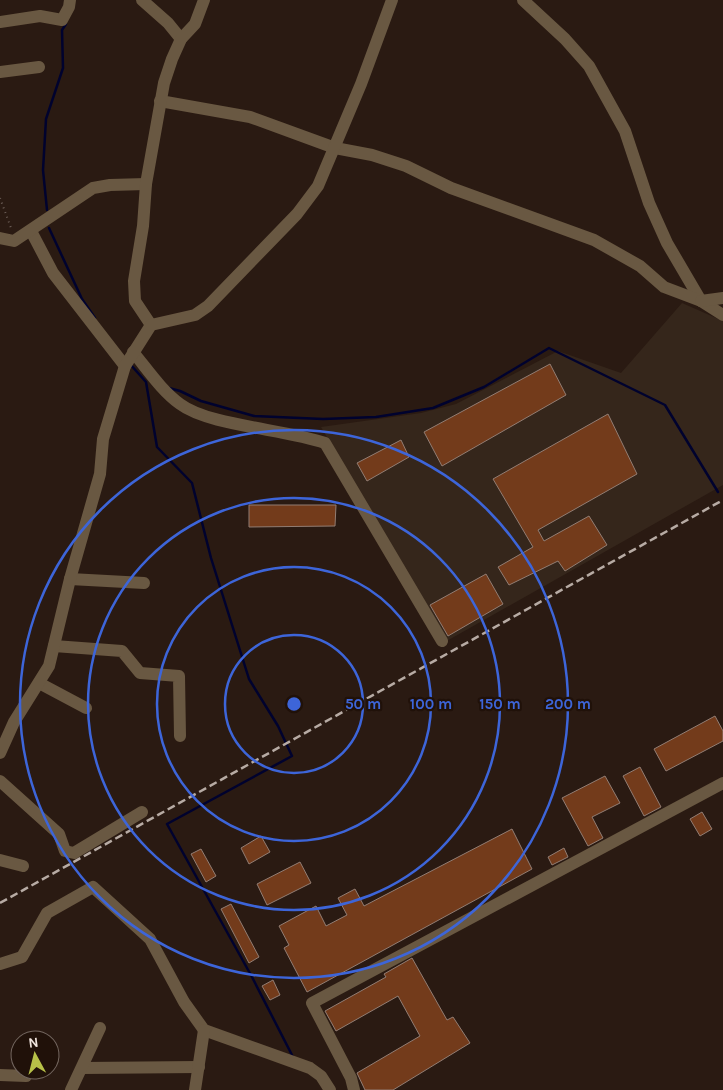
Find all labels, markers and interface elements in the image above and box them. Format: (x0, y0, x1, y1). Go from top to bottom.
centre of rings (285, 695, 303, 713)
text: 50 m (345, 695, 381, 713)
text: 100 m (410, 695, 452, 713)
text: 150 m (479, 695, 521, 713)
text: 200 m (545, 695, 591, 713)
north arrow (10, 1030, 60, 1080)
text: N (27, 1034, 39, 1052)

